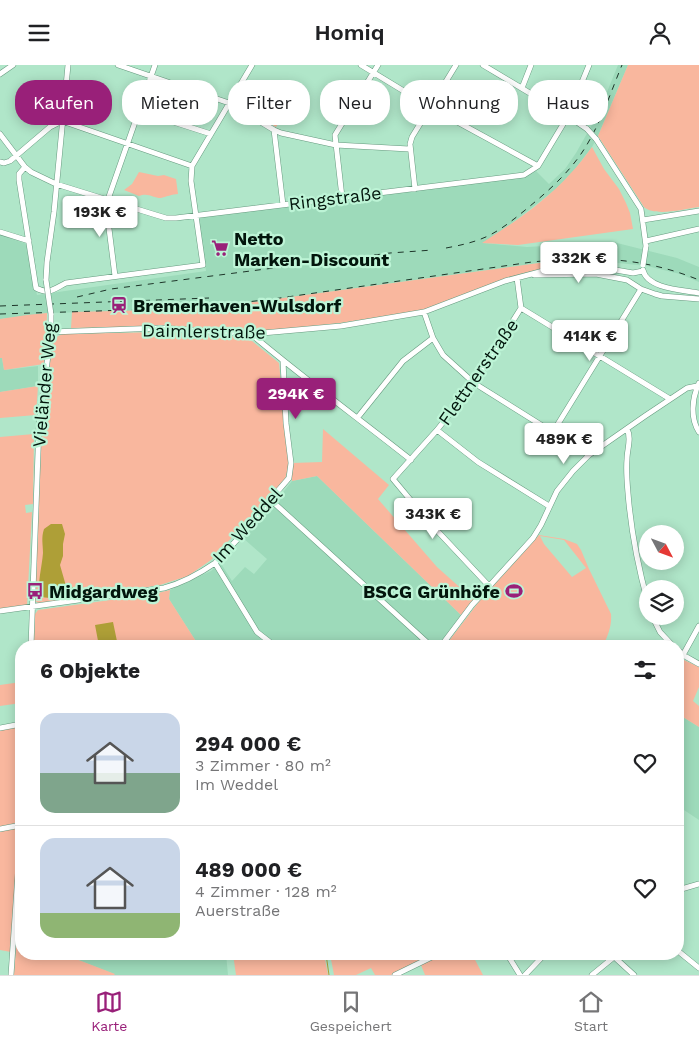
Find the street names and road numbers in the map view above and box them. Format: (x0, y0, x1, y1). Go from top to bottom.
street label: Ringstraße (287, 182, 383, 214)
street label: Flettnerstraße (434, 315, 522, 429)
street label: Daimlerstraße (142, 319, 266, 343)
street label: Vieländer Weg (28, 322, 60, 448)
street label: Im Weddel (208, 483, 286, 567)

